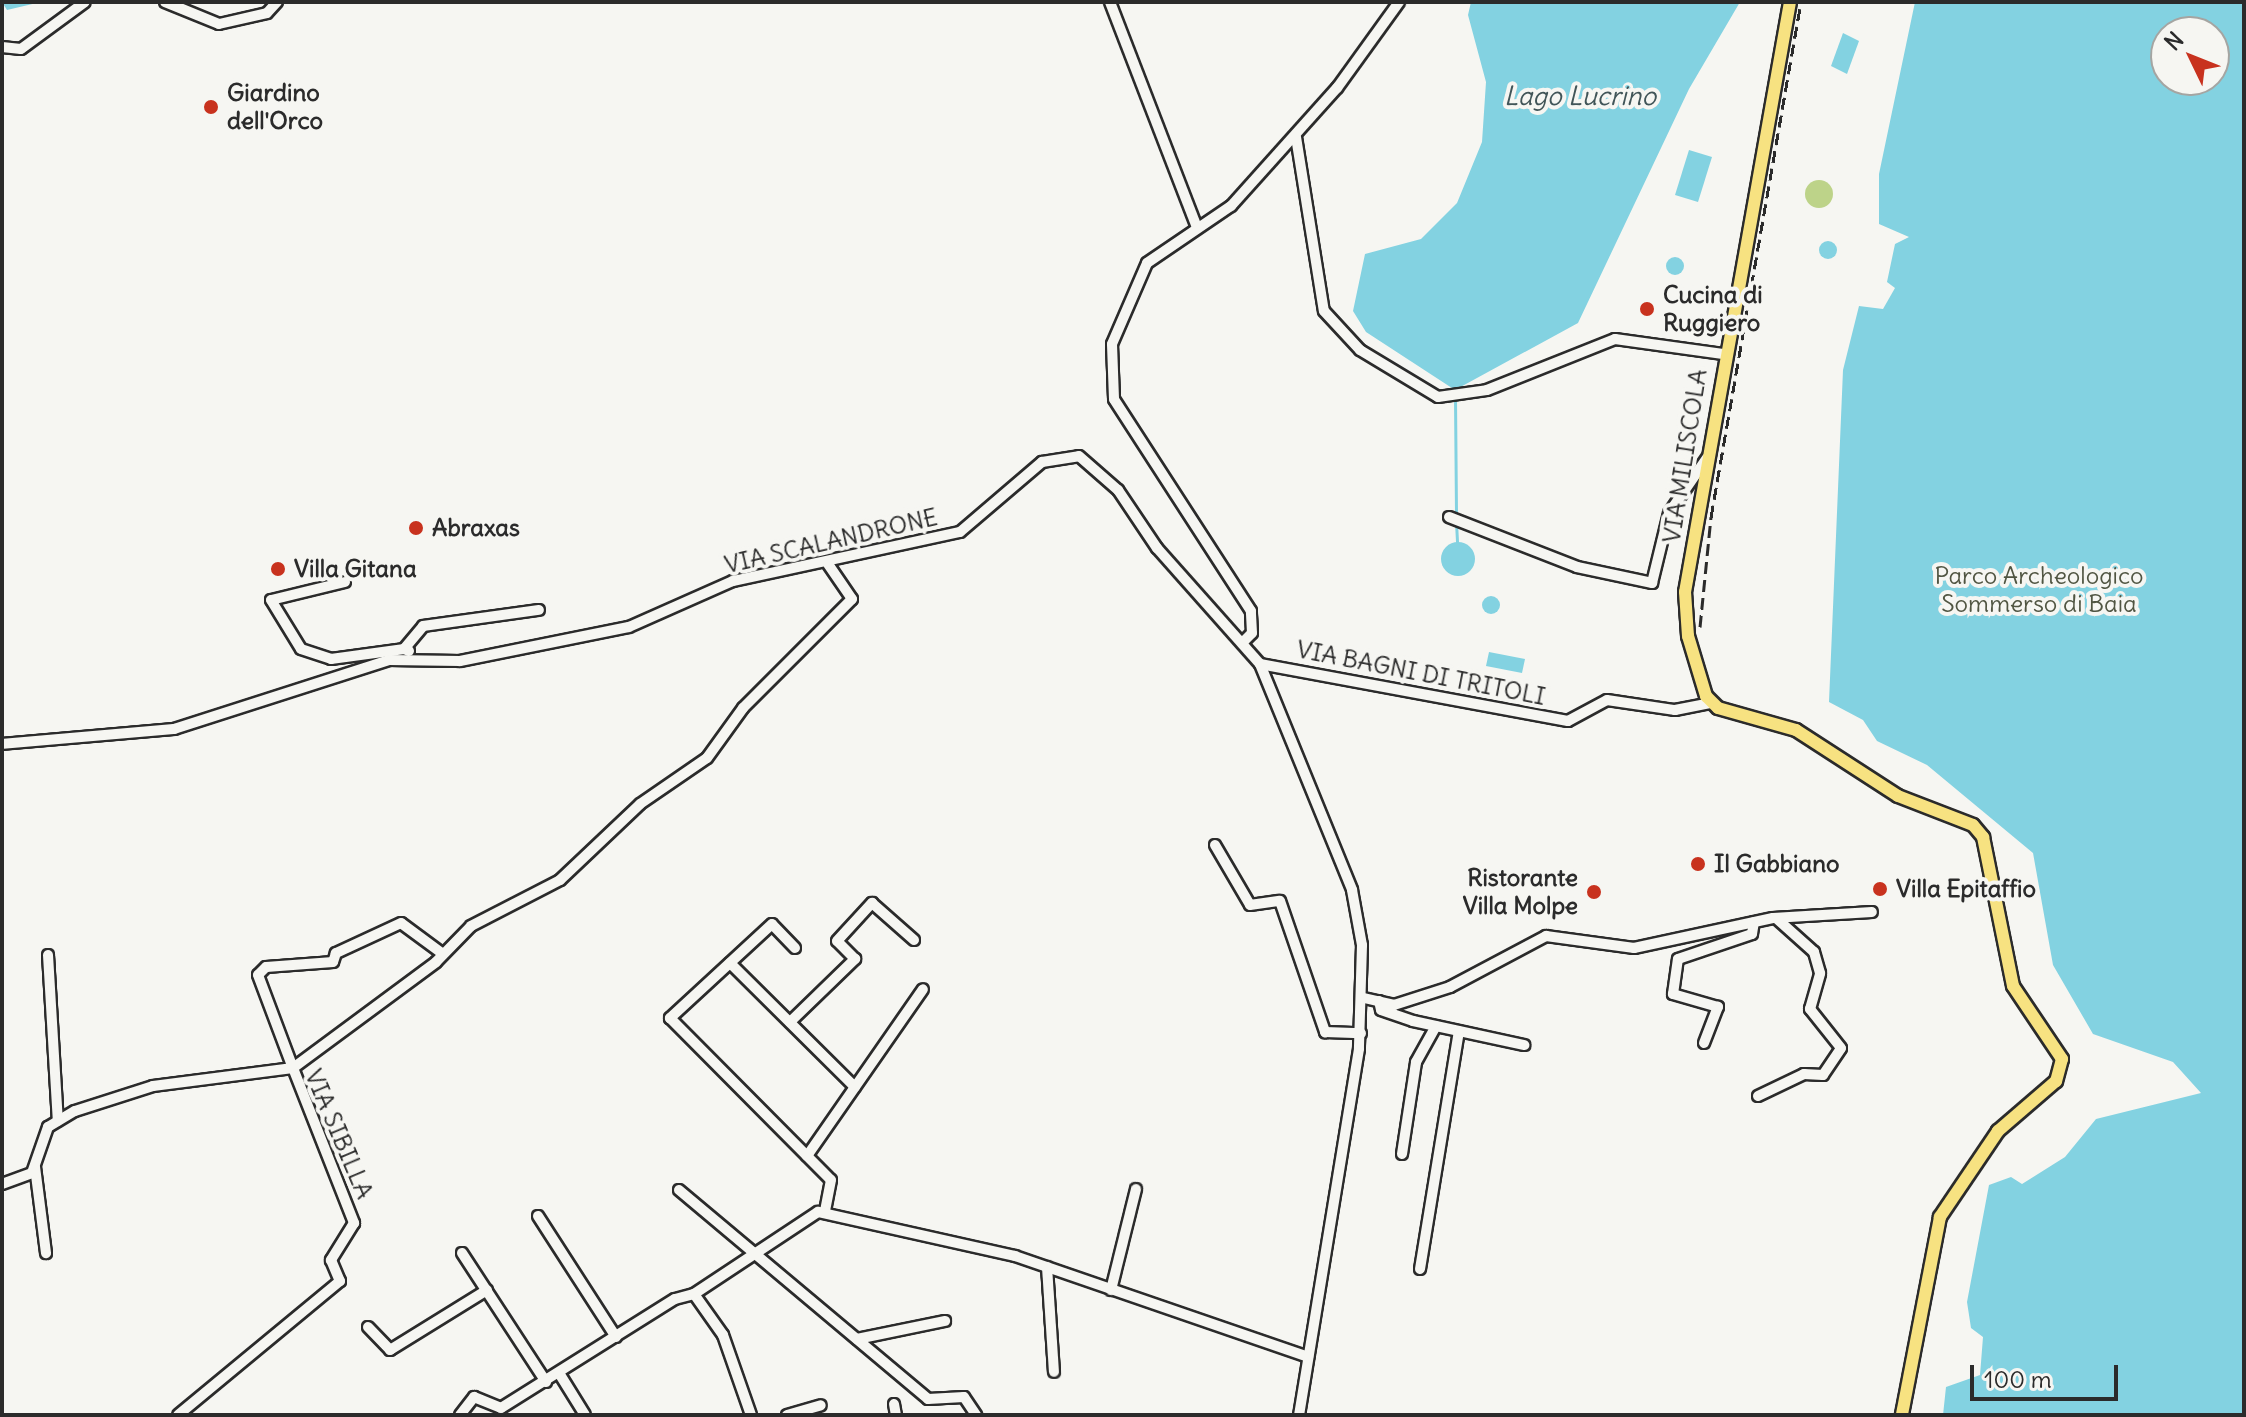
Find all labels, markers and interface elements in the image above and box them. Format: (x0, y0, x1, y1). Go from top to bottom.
north arrow (2150, 16, 2230, 96)
text: N (2158, 26, 2189, 56)
place label: Giardino dell'Orco (227, 79, 323, 135)
water label: Lago Lucrino (1504, 80, 1656, 112)
marker: Giardino dell'Orco (202, 98, 220, 116)
place label: Cucina di Ruggiero (1663, 281, 1763, 337)
marker: Cucina di Ruggiero (1638, 300, 1656, 318)
street label: VIA MILISCOLA (1657, 367, 1713, 545)
street label: VIA SCALANDRONE (722, 502, 940, 580)
place label: Abraxas (432, 514, 520, 542)
marker: Abraxas (407, 519, 425, 537)
place label: Villa Gitana (294, 555, 417, 583)
marker: Villa Gitana (269, 560, 287, 578)
park label: Parco Archeologico Sommerso di Baia (1935, 562, 2143, 618)
street label: VIA BAGNI DI TRITOLI (1294, 635, 1548, 711)
place label: Il Gabbiano (1714, 850, 1840, 878)
marker: Il Gabbiano (1689, 855, 1707, 873)
place label: Ristorante Villa Molpe (1463, 864, 1578, 920)
place label: Villa Epitaffio (1896, 875, 2036, 903)
marker: Villa Epitaffio (1871, 880, 1889, 898)
marker: Ristorante Villa Molpe (1585, 883, 1603, 901)
street label: VIA SIBILLA (299, 1065, 379, 1203)
scale bar (1974, 1349, 2122, 1399)
text: 100 m (1984, 1364, 2052, 1394)

